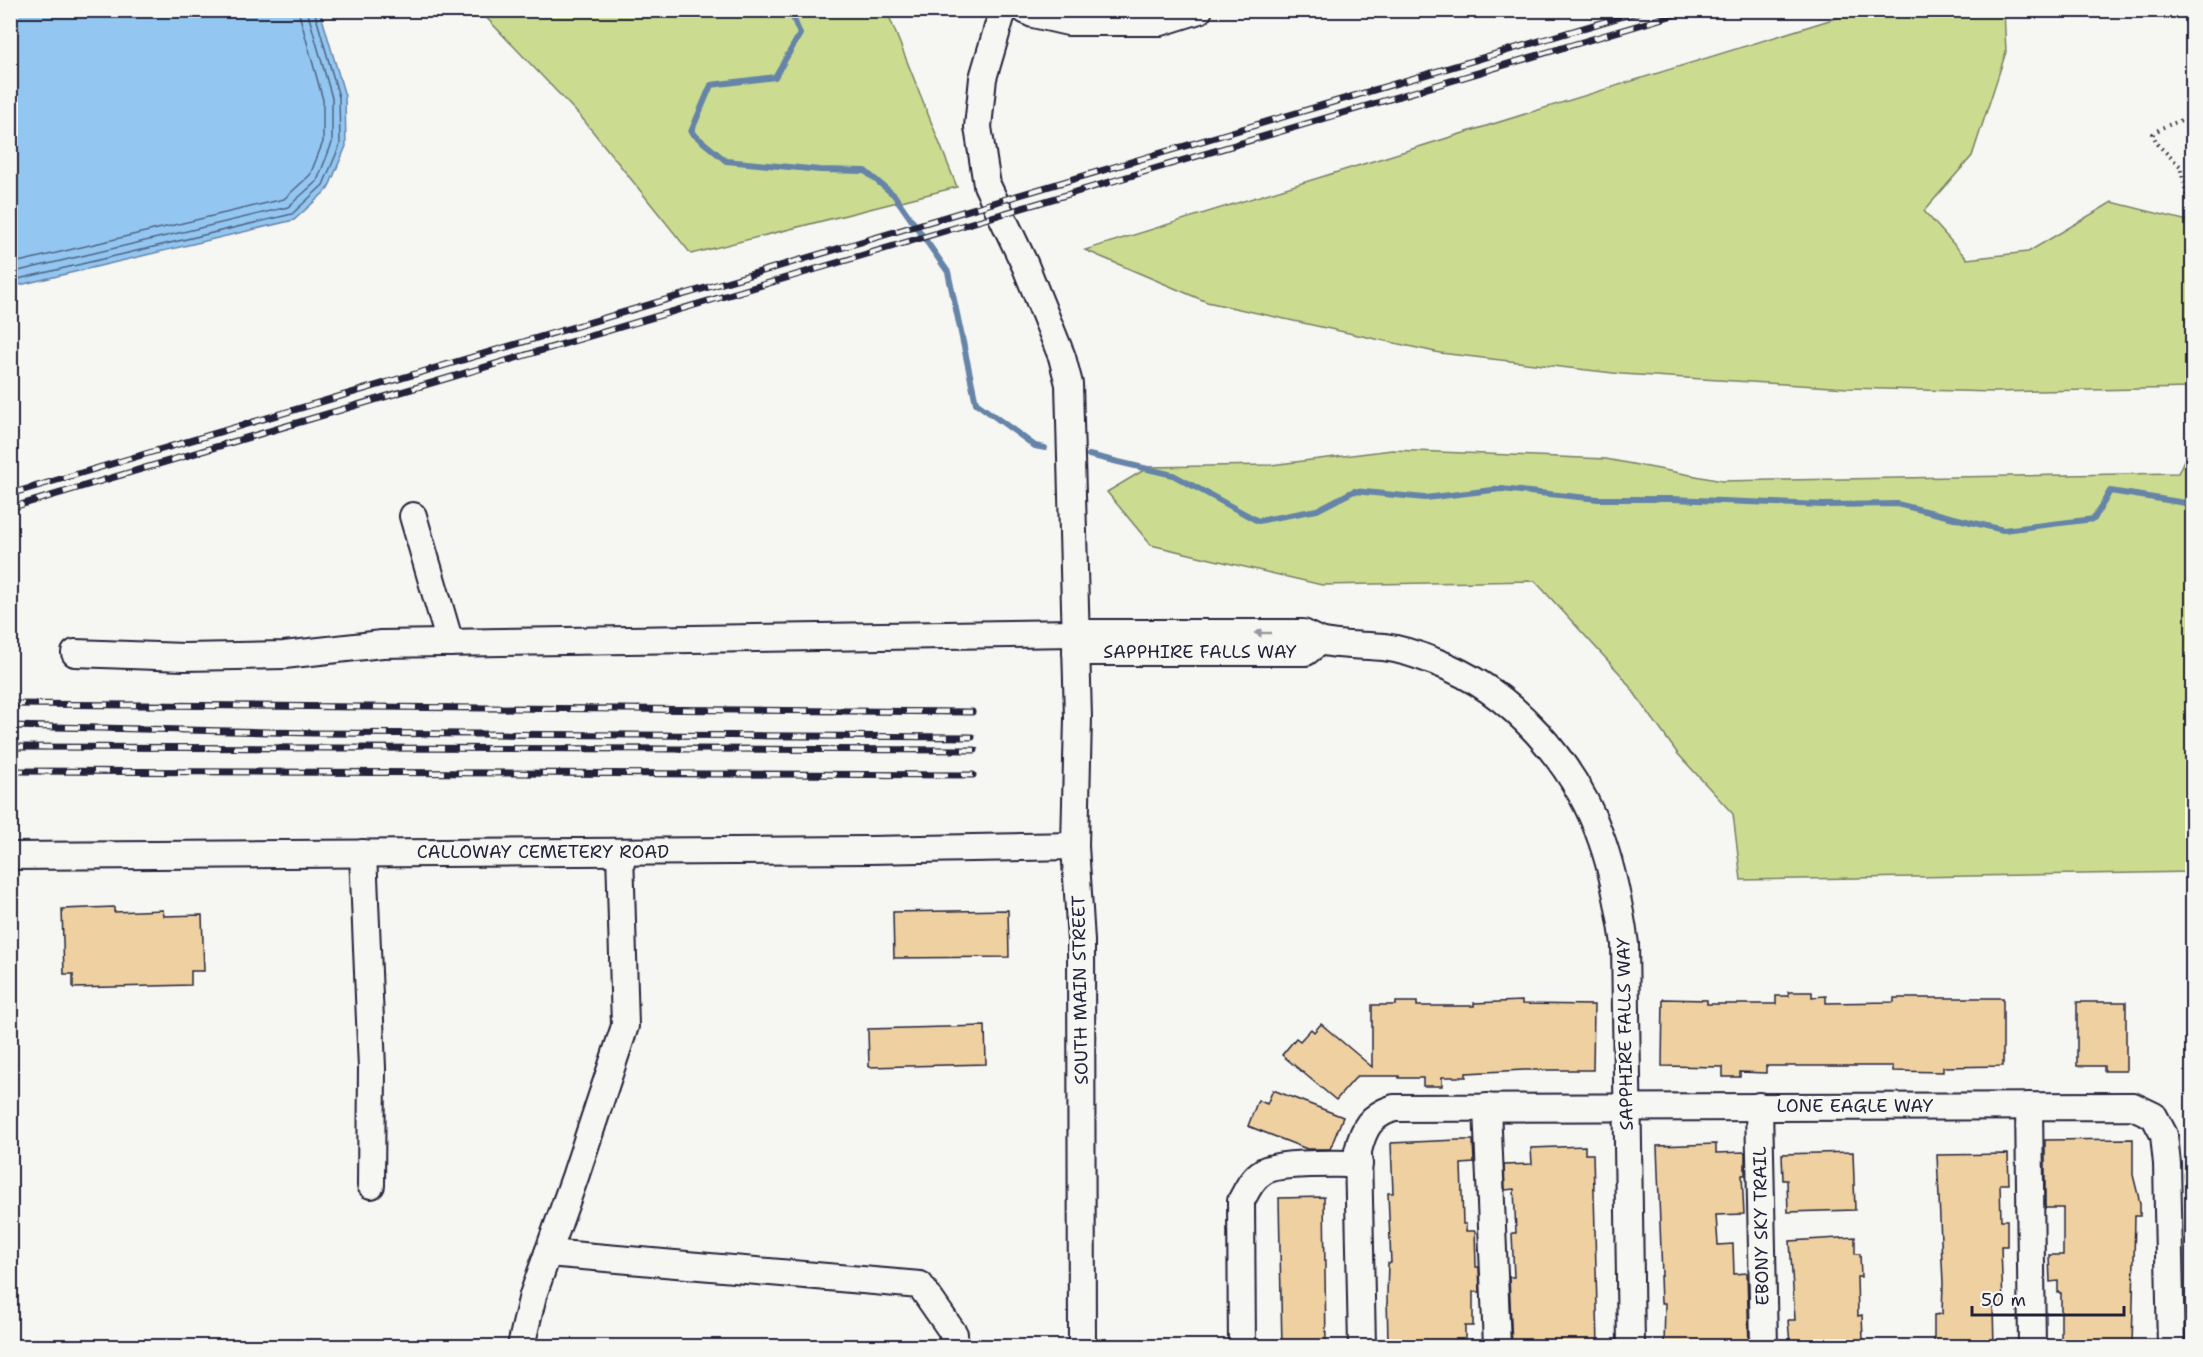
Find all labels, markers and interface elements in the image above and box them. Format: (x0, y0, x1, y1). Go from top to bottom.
one-way arrow (1254, 628, 1273, 638)
street label: SAPPHIRE FALLS WAY (1103, 640, 1297, 664)
street label: CALLOWAY CEMETERY ROAD (417, 840, 669, 864)
street label: SOUTH MAIN STREET (1066, 895, 1094, 1085)
street label: SAPPHIRE FALLS WAY (1611, 937, 1639, 1131)
street label: LONE EAGLE WAY (1777, 1094, 1934, 1118)
street label: EBONY SKY TRAIL (1748, 1146, 1774, 1306)
scale bar (1972, 1279, 2124, 1317)
text: 50 m (1981, 1288, 2026, 1312)

